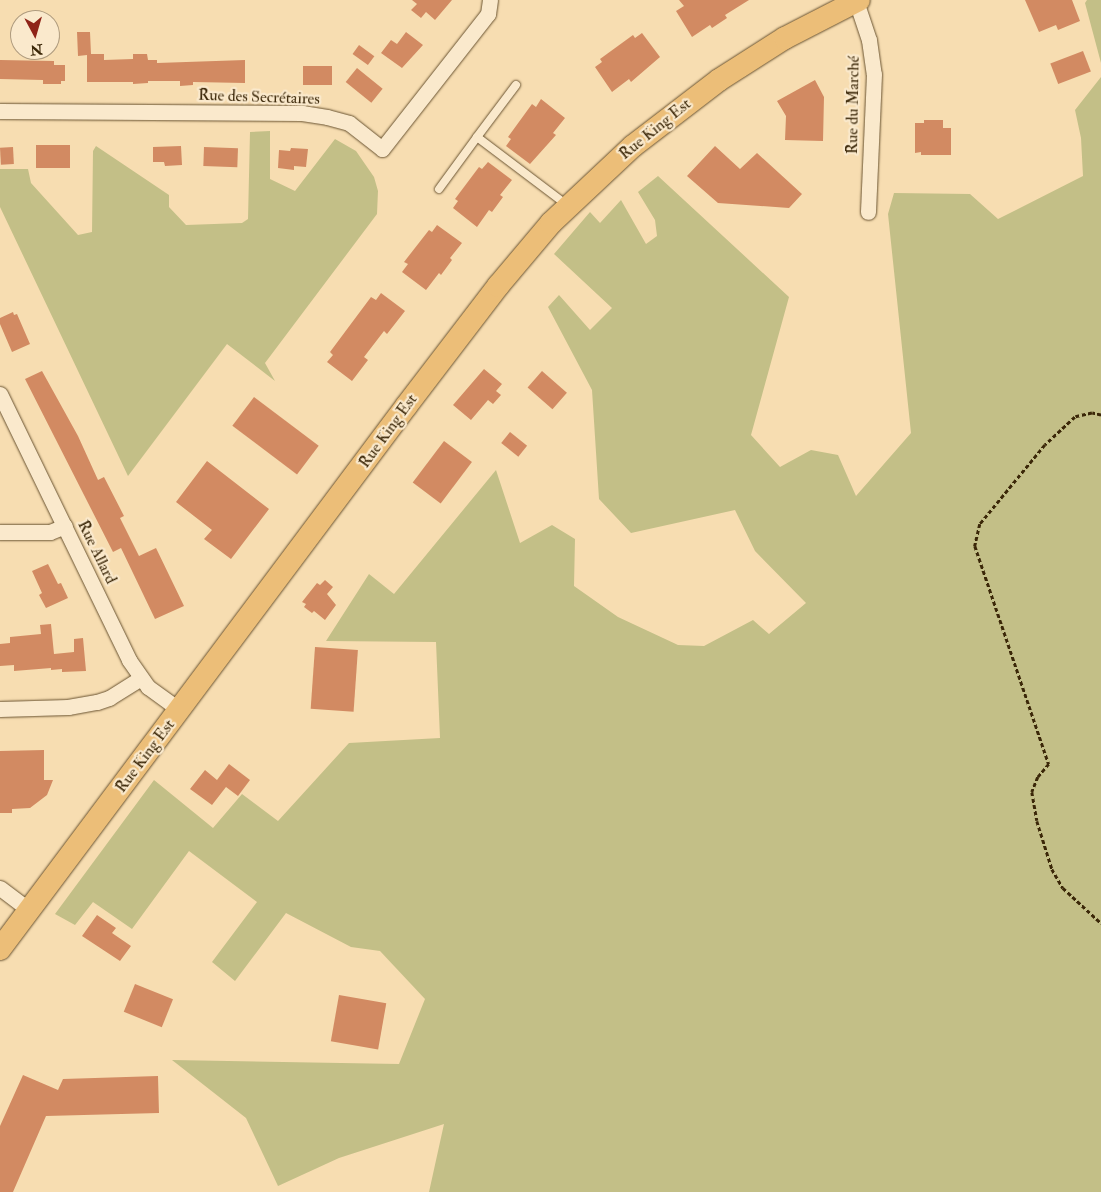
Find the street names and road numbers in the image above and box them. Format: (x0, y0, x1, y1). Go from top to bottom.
street label: Rue du Marché (843, 56, 863, 154)
street label: Rue des Secrétaires (198, 85, 320, 109)
street label: Rue King Est (615, 94, 695, 164)
street label: Rue King Est (355, 390, 421, 472)
street label: Rue Allard (73, 517, 121, 587)
street label: Rue King Est (111, 716, 179, 796)

